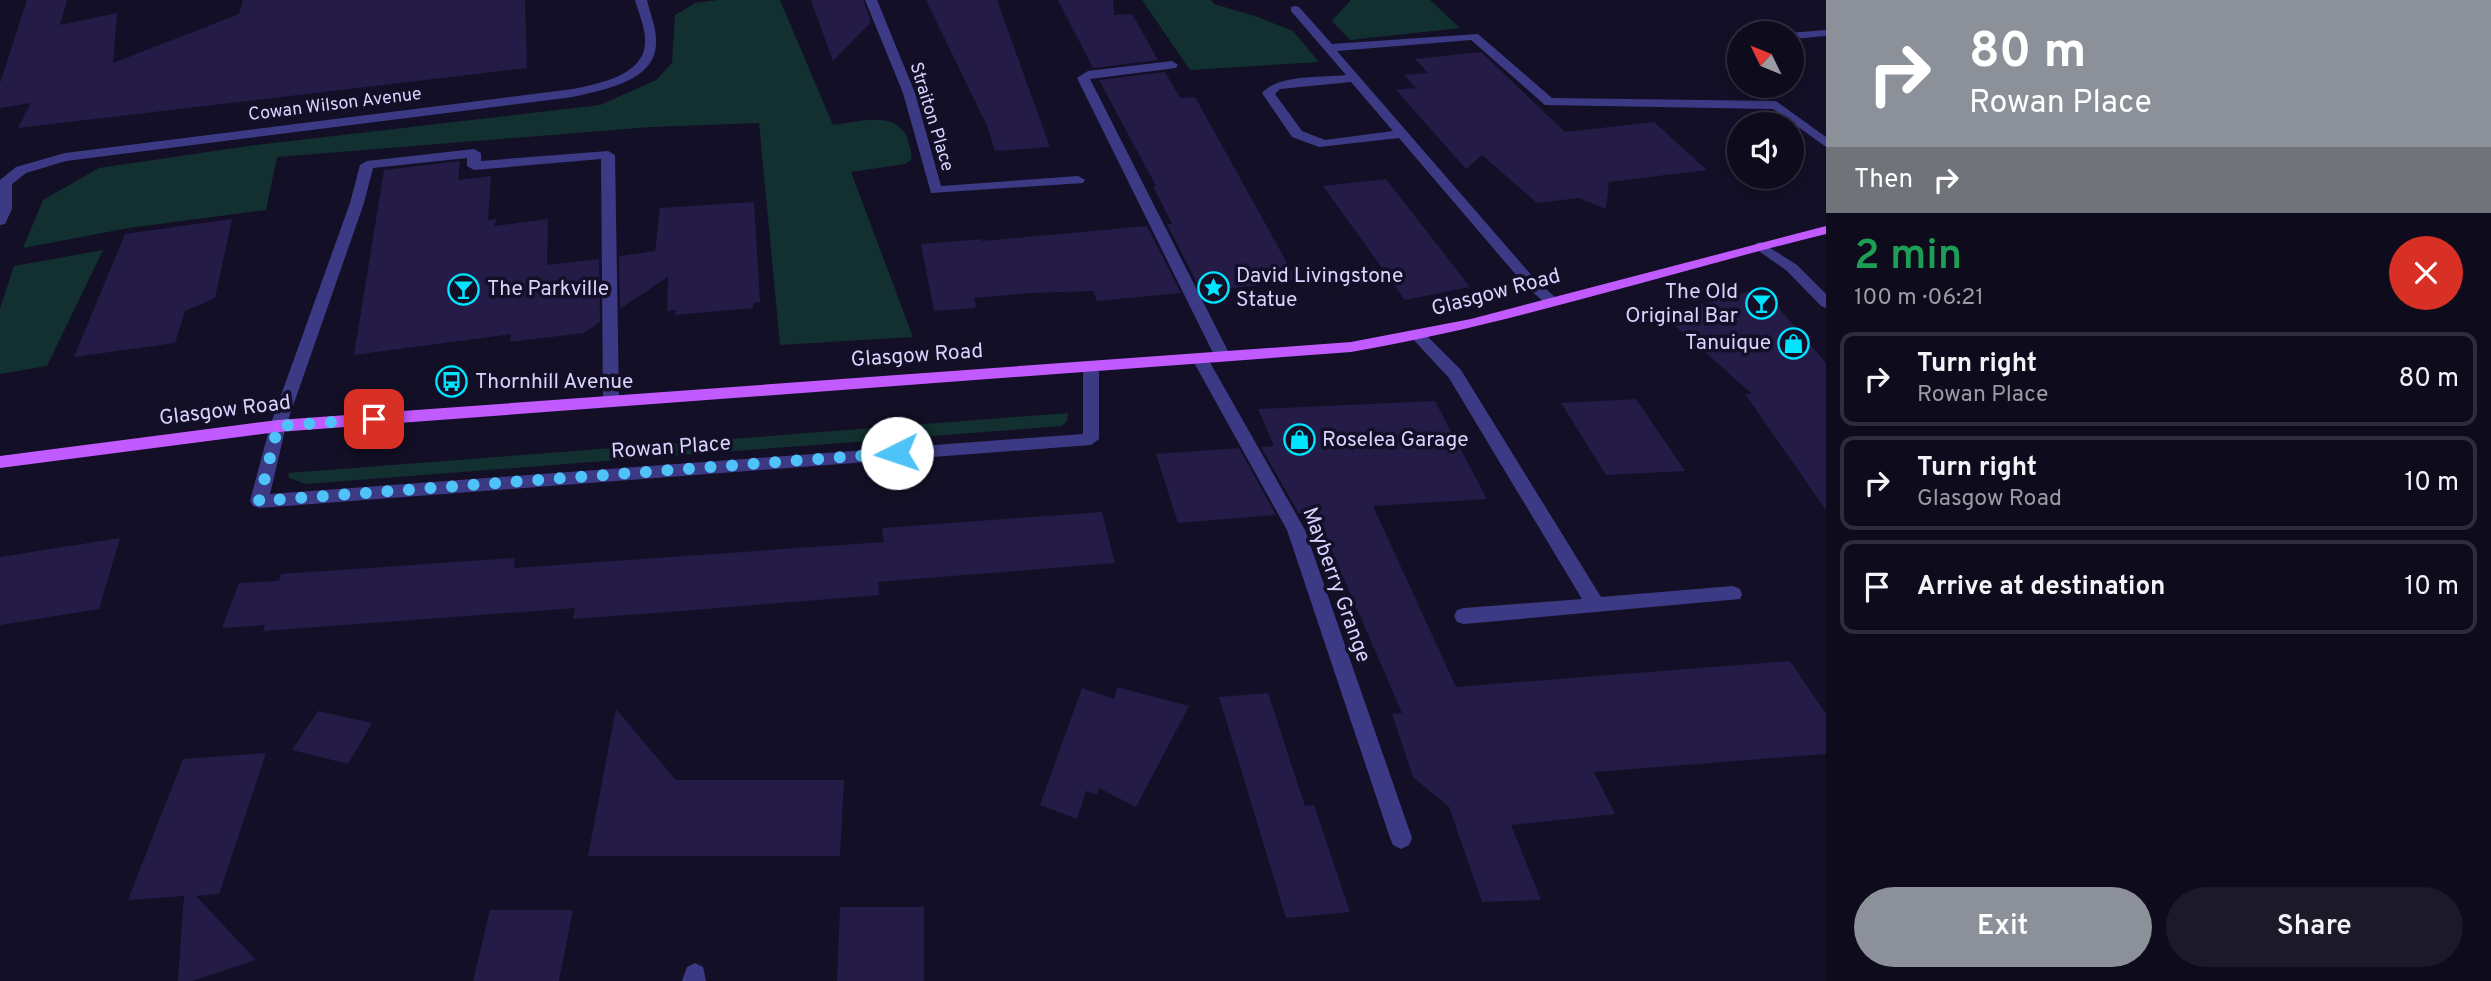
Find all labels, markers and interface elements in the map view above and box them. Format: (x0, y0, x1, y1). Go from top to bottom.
north arrow (1727, 21, 1804, 98)
map controls (1727, 21, 1804, 189)
text: 80 m (1969, 23, 2086, 85)
icon: right (1854, 28, 1945, 119)
street label: Straiton Place (903, 60, 959, 174)
street label: Cowan Wilson Avenue (247, 83, 423, 127)
text: Rowan Place (1969, 84, 2152, 124)
button: sound (1727, 112, 1804, 189)
icon: right (1927, 161, 1965, 199)
text: Then (1854, 164, 1913, 197)
text: 2 min (1854, 231, 1962, 284)
button: close (2389, 236, 2463, 310)
place label: David Livingstone Statue (1236, 263, 1403, 314)
street label: Glasgow Road (1429, 263, 1563, 323)
place icon: David Livingstone Statue (1196, 271, 1230, 305)
bar icon: The Parkville (447, 272, 481, 306)
place label: The Parkville (487, 276, 609, 303)
place label: The Old Original Bar (1625, 279, 1738, 330)
text: 100 m · 06:21 (1854, 284, 1984, 313)
bar icon: The Old Original Bar (1744, 287, 1778, 321)
shop icon: Tanuique (1777, 326, 1811, 360)
place label: Tanuique (1685, 330, 1771, 357)
street label: Glasgow Road (850, 338, 984, 374)
text: Turn right (1917, 348, 2037, 381)
icon: right (1858, 360, 1896, 398)
text: 80 m (2399, 363, 2459, 396)
bus stop icon: Thornhill Avenue (435, 365, 469, 399)
place label: Thornhill Avenue (475, 369, 633, 396)
text: Rowan Place (1917, 381, 2048, 410)
pin (344, 389, 404, 449)
street label: Glasgow Road (158, 390, 292, 432)
icon: arrive (355, 400, 393, 438)
position arrow (860, 416, 934, 490)
shop icon: Roselea Garage (1282, 423, 1316, 457)
place label: Roselea Garage (1322, 427, 1468, 454)
street label: Rowan Place (610, 430, 732, 466)
text: Turn right (1917, 452, 2037, 485)
icon: right (1858, 464, 1896, 502)
text: 10 m (2404, 467, 2459, 500)
text: Glasgow Road (1917, 485, 2062, 514)
street label: Mayberry Grange (1295, 504, 1377, 666)
icon: arrive (1858, 568, 1896, 606)
text: Arrive at destination (1917, 571, 2165, 604)
text: 10 m (2404, 571, 2459, 604)
button: Exit (1854, 887, 2152, 967)
button: Share (2166, 887, 2463, 967)

